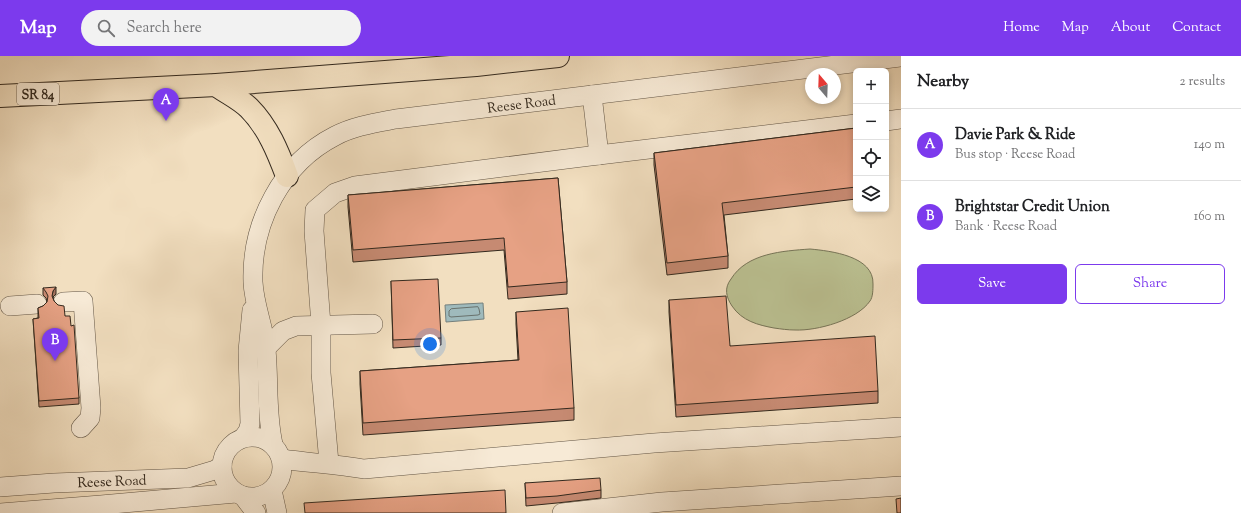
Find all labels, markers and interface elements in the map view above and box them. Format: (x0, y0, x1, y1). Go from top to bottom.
search box (81, 10, 361, 46)
text: Map (20, 15, 57, 42)
icon: search (95, 17, 117, 39)
text: Search here (127, 18, 202, 39)
text: Home (1003, 18, 1040, 38)
text: Map (1062, 18, 1089, 38)
text: About (1111, 18, 1150, 38)
text: Contact (1172, 18, 1221, 38)
north arrow (805, 68, 841, 104)
map controls (853, 68, 889, 212)
button: + (853, 68, 889, 104)
text: Nearby (917, 70, 969, 94)
text: 2 results (1180, 73, 1225, 91)
road number: SR 84 (17, 83, 59, 105)
pin: A (153, 88, 179, 121)
street label: Reese Road (486, 91, 557, 120)
button: − (853, 104, 889, 140)
text: Davie Park & Ride (955, 125, 1075, 146)
text: A (925, 136, 935, 154)
text: 140 m (1194, 136, 1225, 154)
button: locate (853, 140, 889, 176)
text: Bus stop · Reese Road (955, 146, 1075, 164)
button: layers (853, 176, 889, 212)
text: Brightstar Credit Union (955, 197, 1110, 218)
text: B (926, 208, 934, 226)
text: 160 m (1194, 208, 1225, 226)
text: Bank · Reese Road (955, 218, 1057, 236)
button: Save (917, 264, 1067, 304)
button: Share (1075, 264, 1225, 304)
pin: B (42, 328, 68, 361)
your location (420, 334, 440, 354)
street label: Reese Road (77, 472, 147, 494)

